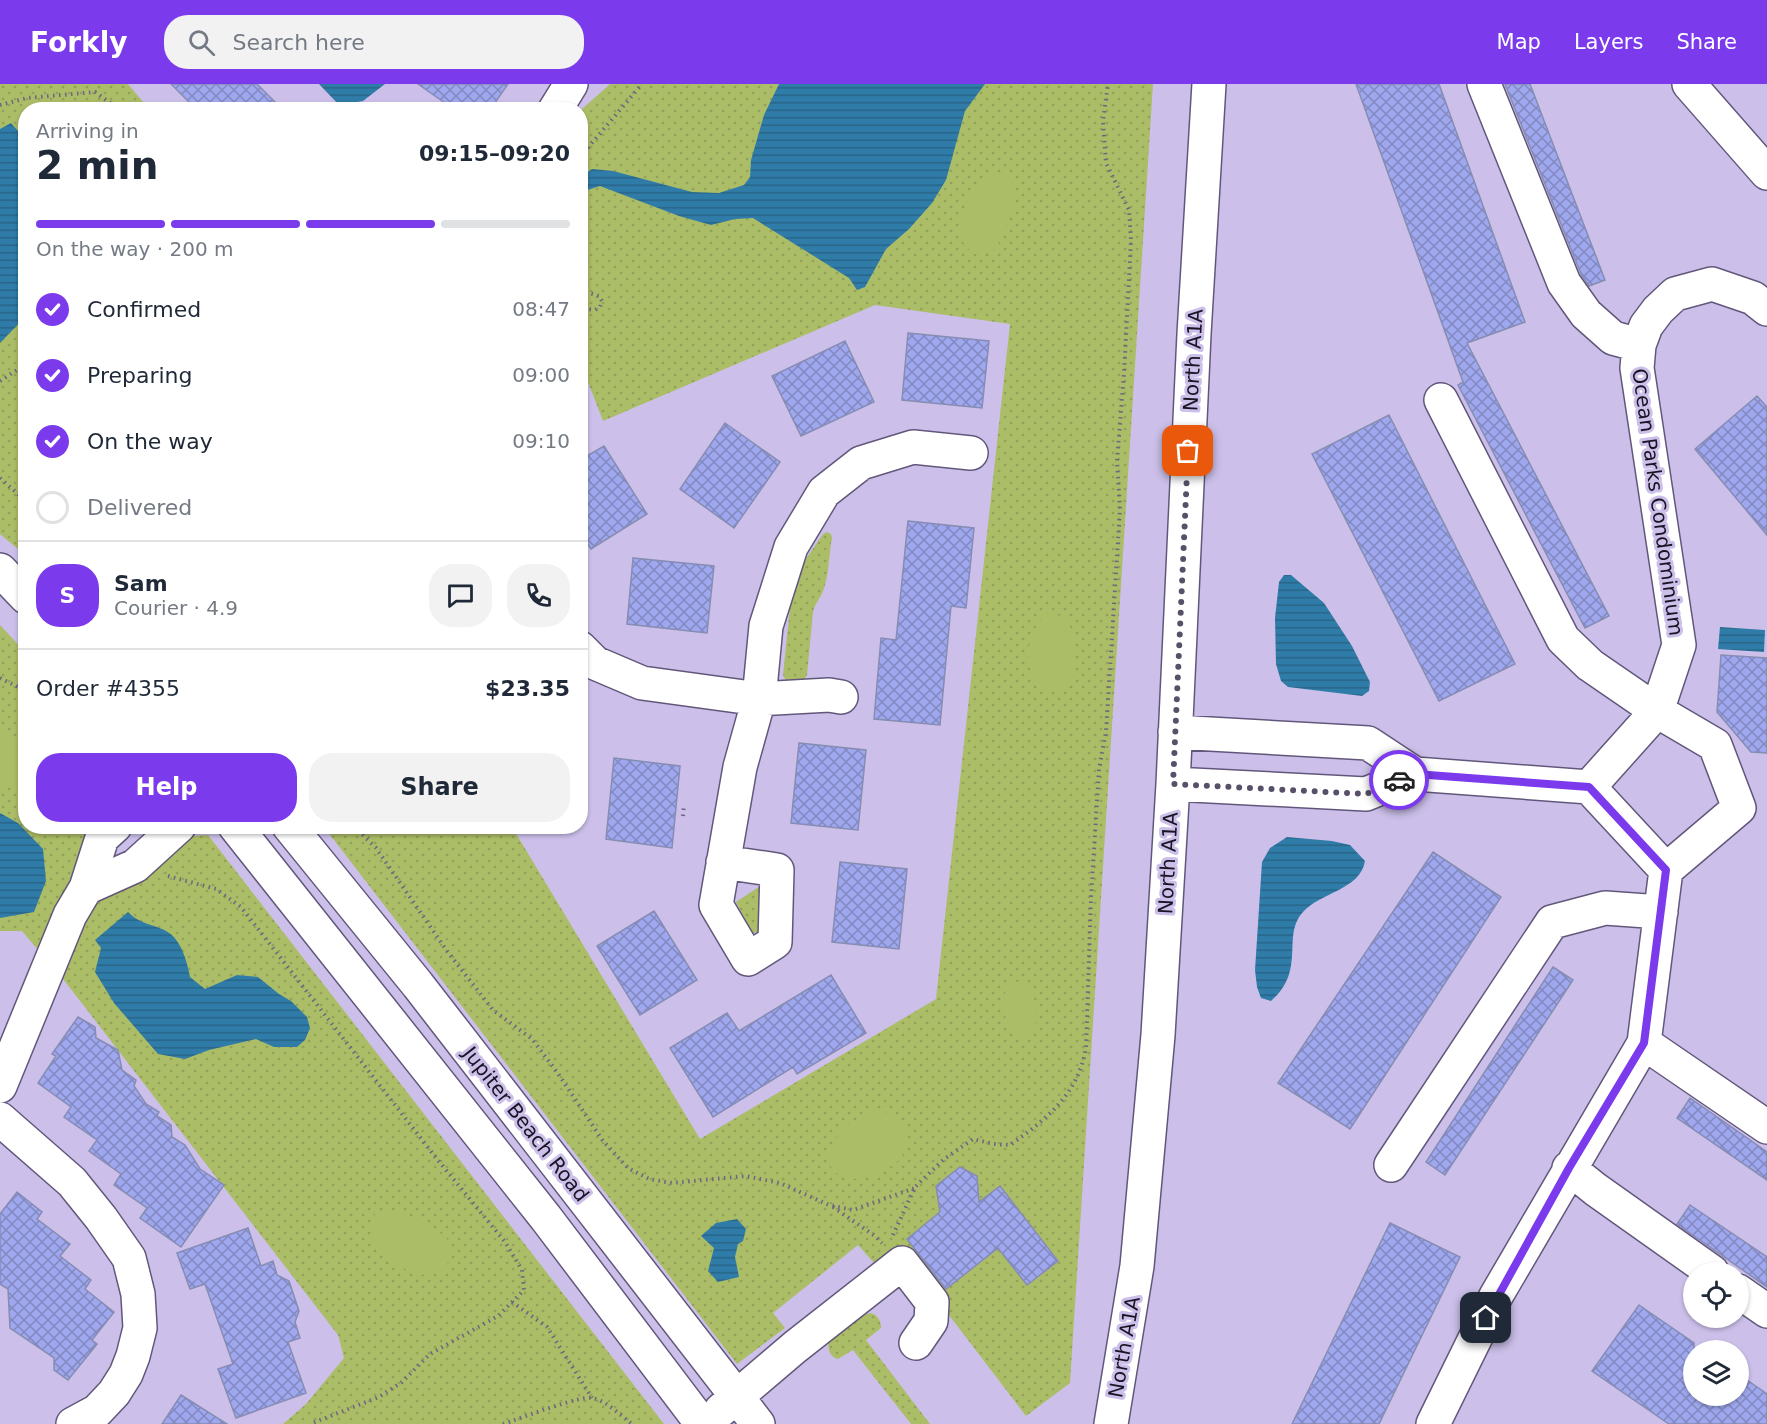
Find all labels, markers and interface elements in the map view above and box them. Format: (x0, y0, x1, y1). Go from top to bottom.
search box (164, 15, 584, 69)
text: Forkly (30, 26, 128, 59)
icon: search (185, 26, 218, 59)
text: Search here (233, 30, 365, 55)
text: Map (1497, 30, 1541, 54)
text: Layers (1574, 30, 1643, 54)
text: Share (1676, 30, 1737, 54)
text: Arriving in (36, 119, 139, 143)
text: 09:15–09:20 (419, 141, 570, 166)
text: 2 min (36, 143, 158, 188)
text: On the way · 200 m (36, 237, 234, 261)
icon: check (36, 293, 69, 326)
text: Confirmed (87, 297, 201, 322)
text: 08:47 (512, 297, 570, 321)
street label: North A1A (1178, 308, 1208, 412)
icon: check (36, 359, 69, 392)
text: Preparing (87, 363, 193, 388)
text: 09:00 (512, 363, 570, 387)
street label: Ocean Parks Condominium (1627, 367, 1689, 637)
icon: check (36, 425, 69, 458)
pin (1162, 425, 1213, 476)
text: On the way (87, 429, 213, 454)
text: 09:10 (512, 429, 570, 453)
icon: bag (1171, 434, 1204, 467)
text: Delivered (87, 495, 192, 520)
button: chat (429, 564, 492, 627)
button: phone (507, 564, 570, 627)
text: Sam (114, 571, 168, 596)
text: S (60, 583, 75, 608)
text: Courier · 4.9 (114, 596, 238, 620)
text: Order #4355 (36, 676, 180, 701)
text: $23.35 (485, 676, 570, 701)
courier (1369, 750, 1429, 810)
button: Help (36, 753, 297, 822)
button: Share (309, 753, 570, 822)
icon: car (1383, 764, 1416, 797)
street label: North A1A (1153, 811, 1183, 915)
street label: Jupiter Beach Road (457, 1040, 594, 1206)
map controls (1683, 1262, 1749, 1406)
button: locate (1683, 1262, 1749, 1328)
pin (1460, 1292, 1511, 1343)
street label: North A1A (1103, 1294, 1145, 1400)
icon: home (1469, 1301, 1502, 1334)
button: layers (1683, 1340, 1749, 1406)

